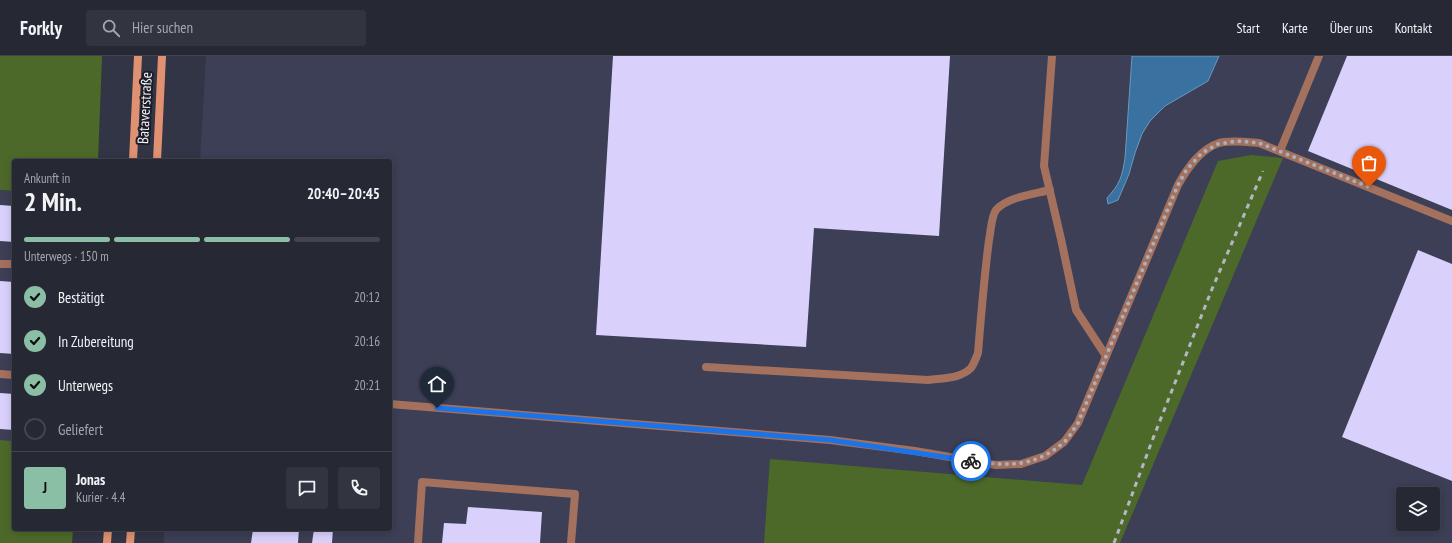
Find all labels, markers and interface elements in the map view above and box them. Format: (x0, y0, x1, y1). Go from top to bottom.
search box (86, 10, 366, 46)
text: Forkly (20, 16, 62, 40)
icon: search (100, 17, 122, 39)
text: Hier suchen (132, 18, 193, 37)
text: Start (1236, 19, 1260, 37)
text: Karte (1282, 19, 1308, 37)
text: Über uns (1330, 19, 1373, 37)
text: Kontakt (1395, 19, 1432, 37)
street label: Bataverstraße (133, 71, 156, 144)
pin (1352, 146, 1386, 187)
icon: bag (1358, 152, 1380, 174)
text: Ankunft in (24, 170, 70, 187)
text: 20:40–20:45 (307, 184, 380, 203)
text: 2 Min. (24, 185, 82, 218)
text: Unterwegs · 150 m (24, 248, 109, 265)
icon: check (24, 286, 46, 308)
text: Bestätigt (58, 288, 104, 307)
text: 20:12 (354, 289, 380, 306)
icon: check (24, 330, 46, 352)
text: In Zubereitung (58, 332, 134, 351)
text: 20:16 (354, 333, 380, 350)
pin (420, 367, 454, 408)
icon: home (426, 373, 448, 395)
icon: check (24, 374, 46, 396)
text: Unterwegs (58, 376, 113, 395)
text: 20:21 (354, 377, 380, 394)
text: Geliefert (58, 420, 103, 439)
courier (951, 441, 991, 481)
icon: bike (960, 450, 982, 472)
button: chat (286, 467, 328, 509)
button: phone (338, 467, 380, 509)
text: Jonas (76, 470, 105, 489)
text: J (43, 478, 47, 497)
map controls (1396, 487, 1440, 531)
button: layers (1396, 487, 1440, 531)
text: Kurier · 4.4 (76, 489, 125, 506)

